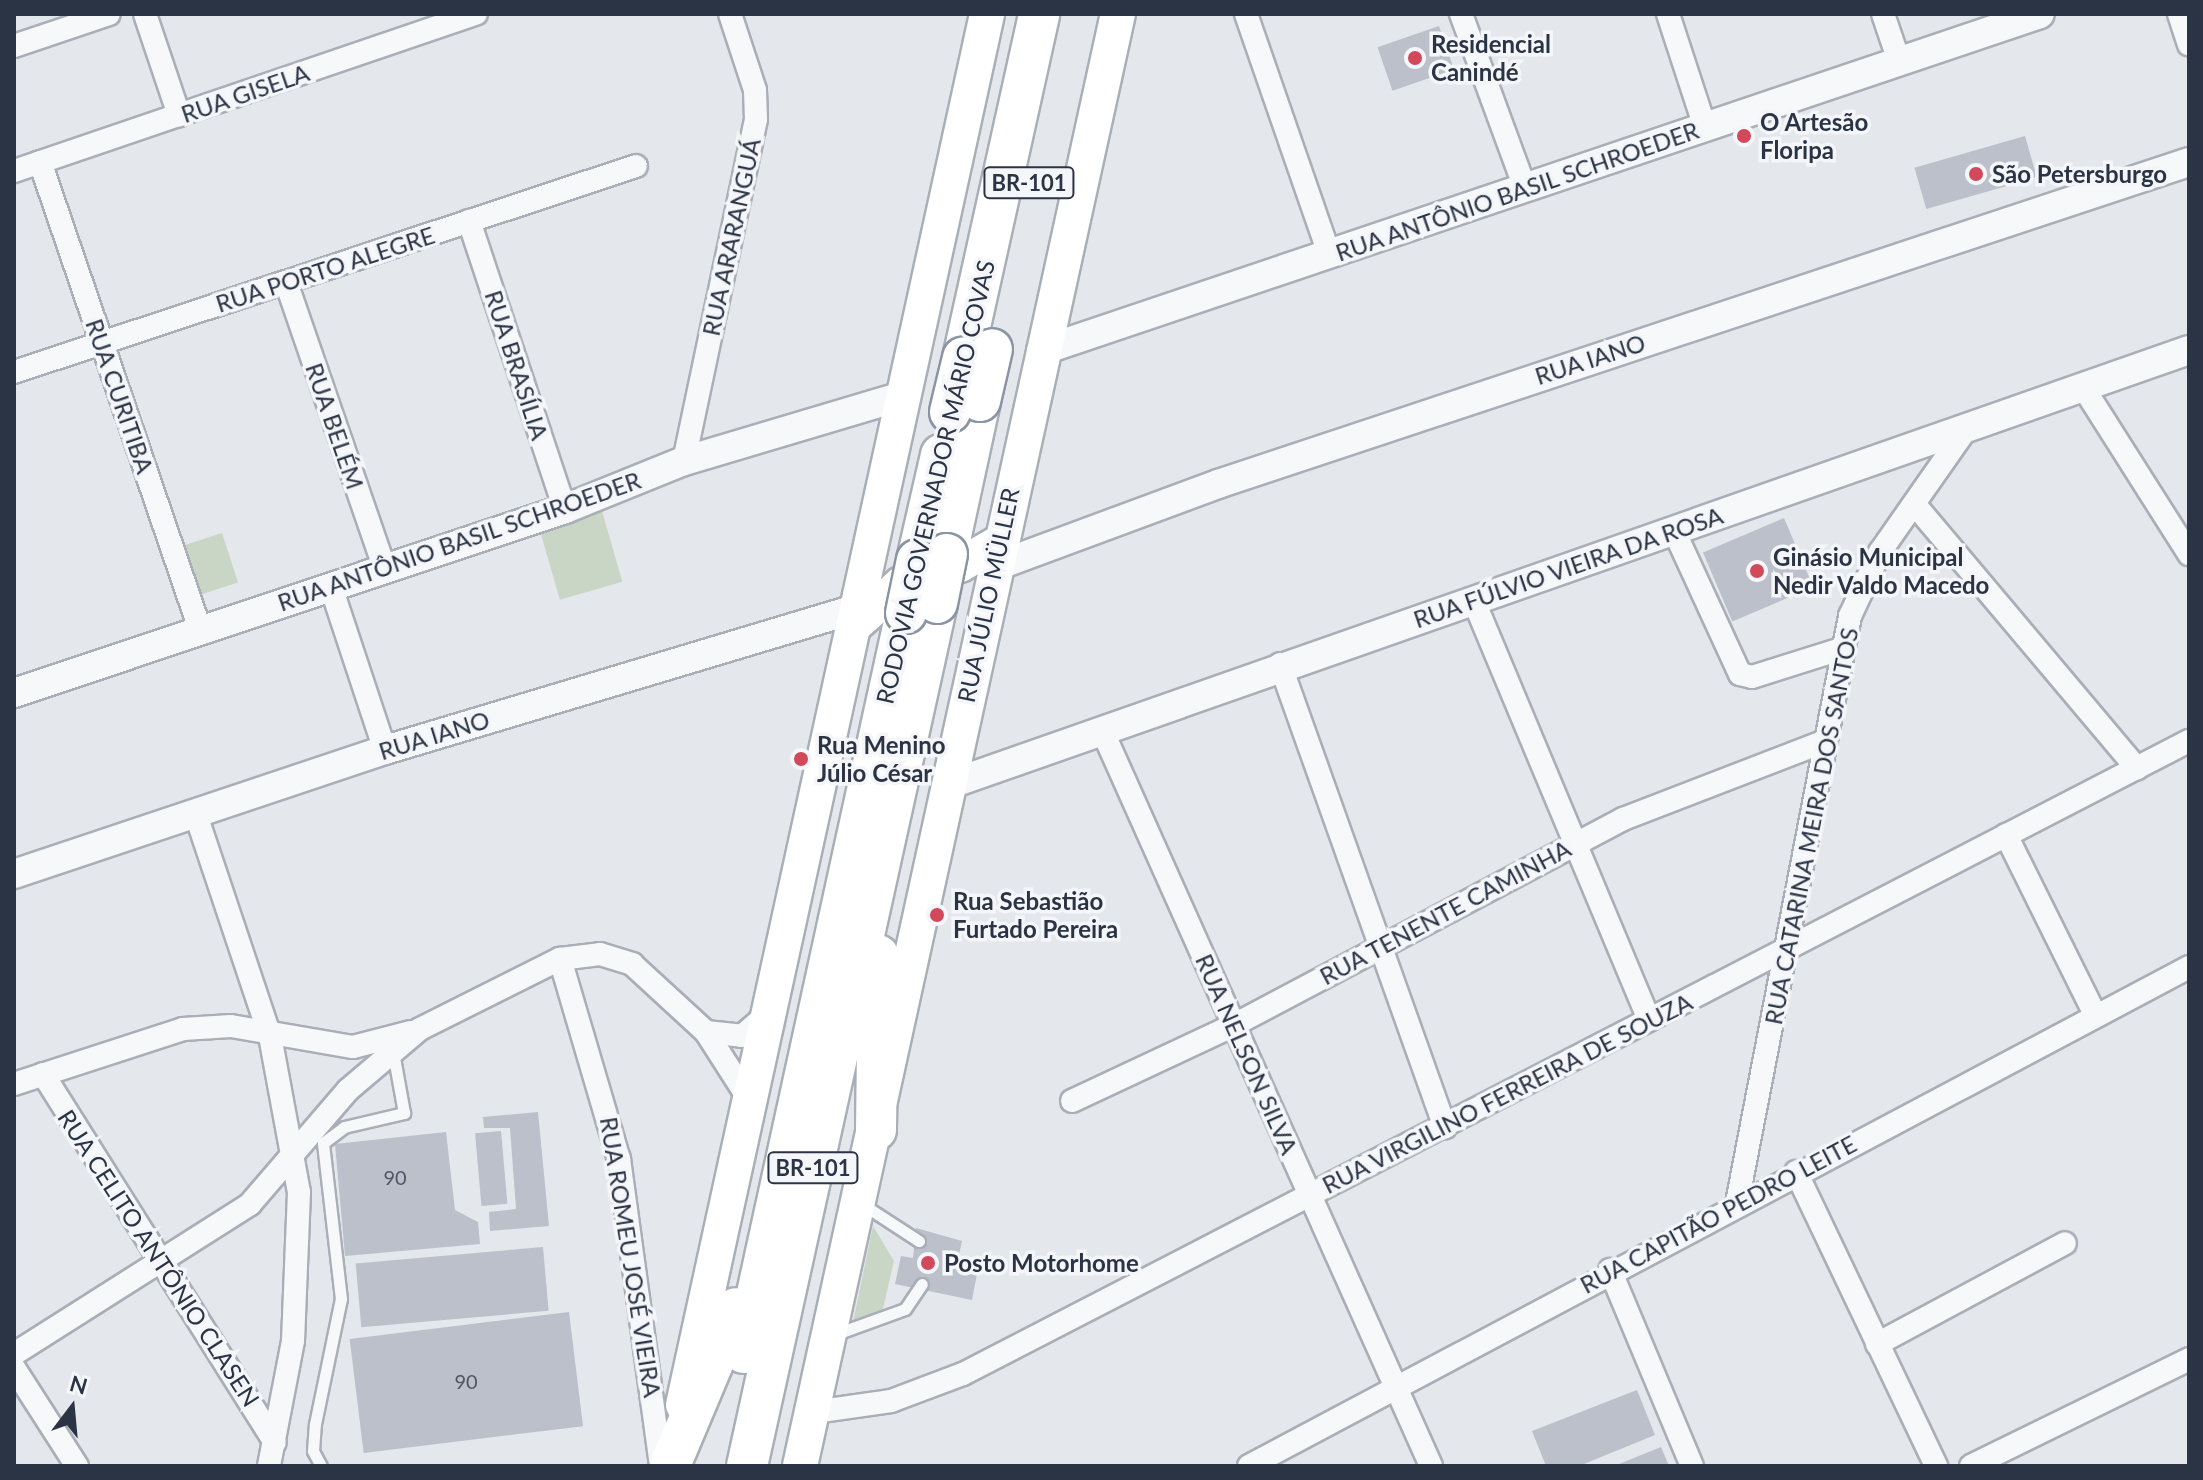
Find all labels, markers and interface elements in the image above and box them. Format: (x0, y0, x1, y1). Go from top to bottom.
place label: Residencial Canindé (1431, 30, 1551, 86)
marker: Residencial Canindé (1406, 49, 1424, 67)
street label: RUA GISELA (177, 58, 313, 128)
place label: O Artesão Floripa (1760, 108, 1869, 164)
street label: RUA ANTÔNIO BASIL SCHROEDER (1331, 115, 1703, 267)
marker: O Artesão Floripa (1735, 127, 1753, 145)
street label: RUA ARARANGUÁ (696, 135, 766, 339)
place label: São Petersburgo (1992, 160, 2167, 188)
road number: BR-101 (983, 165, 1075, 201)
marker: São Petersburgo (1967, 165, 1985, 183)
street label: RUA PORTO ALEGRE (211, 220, 439, 318)
street label: RODOVIA GOVERNADOR MÁRIO COVAS (870, 257, 1000, 707)
street label: RUA BRASÍLIA (479, 286, 555, 444)
street label: RUA CURITIBA (80, 315, 160, 477)
street label: RUA IANO (1531, 328, 1649, 390)
street label: RUA BELÉM (300, 359, 370, 493)
street label: RUA ANTÔNIO BASIL SCHROEDER (273, 465, 645, 617)
street label: RUA JÚLIO MÜLLER (951, 484, 1025, 706)
street label: RUA FÚLVIO VIEIRA DA ROSA (1408, 500, 1728, 634)
place label: Ginásio Municipal Nedir Valdo Macedo (1773, 543, 1991, 599)
marker: Ginásio Municipal Nedir Valdo Macedo (1748, 562, 1766, 580)
street label: RUA CATARINA MEIRA DOS SANTOS (1758, 624, 1864, 1028)
street label: RUA IANO (375, 704, 493, 766)
place label: Rua Menino Júlio César (817, 731, 946, 787)
marker: Rua Menino Júlio César (792, 750, 810, 768)
street label: RUA TENENTE CAMINHA (1314, 833, 1576, 991)
place label: Rua Sebastião Furtado Pereira (953, 887, 1118, 943)
marker: Rua Sebastião Furtado Pereira (928, 906, 946, 924)
street label: RUA NELSON SILVA (1190, 949, 1304, 1159)
street label: RUA VIRGILINO FERREIRA DE SOUZA (1316, 986, 1698, 1200)
street label: RUA CELITO ANTÔNIO CLASEN (52, 1104, 266, 1412)
street label: RUA ROMEU JOSÉ VIEIRA (594, 1114, 668, 1400)
street label: RUA CAPITÃO PEDRO LEITE (1575, 1129, 1861, 1299)
road number: BR-101 (767, 1150, 859, 1186)
house number: 90 (383, 1165, 407, 1189)
place label: Posto Motorhome (944, 1249, 1139, 1277)
marker: Posto Motorhome (919, 1254, 937, 1272)
north arrow (32, 1368, 112, 1448)
house number: 90 (454, 1369, 478, 1393)

